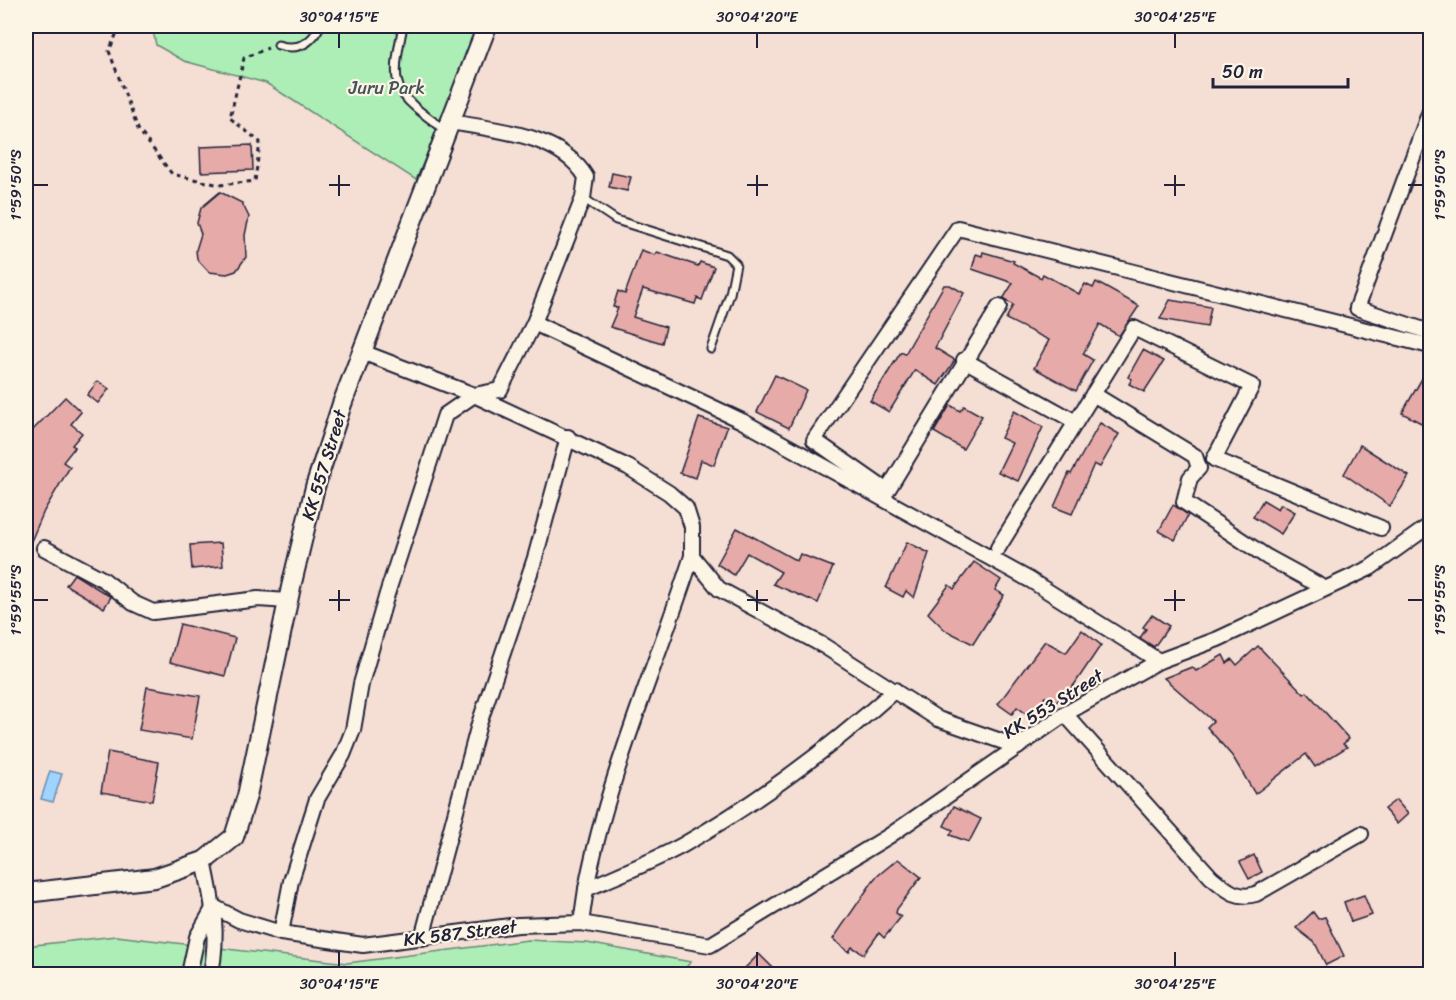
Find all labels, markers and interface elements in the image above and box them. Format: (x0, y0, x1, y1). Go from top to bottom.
text: 30°04'15"E (300, 4, 380, 30)
text: 30°04'20"E (716, 4, 799, 30)
text: 30°04'25"E (1135, 4, 1217, 30)
scale bar (1213, 51, 1348, 89)
text: 50 m (1222, 56, 1263, 88)
park label: Juru Park (348, 72, 425, 104)
text: 1°59'50"S (3, 149, 29, 221)
text: 1°59'50"S (1427, 149, 1453, 221)
street label: KK 557 Street (292, 405, 356, 524)
text: 1°59'55"S (3, 564, 29, 635)
text: 1°59'55"S (1427, 564, 1453, 635)
street label: KK 553 Street (996, 660, 1110, 748)
street label: KK 587 Street (401, 910, 519, 956)
text: 30°04'15"E (300, 971, 380, 997)
text: 30°04'20"E (716, 971, 799, 997)
text: 30°04'25"E (1135, 971, 1217, 997)

